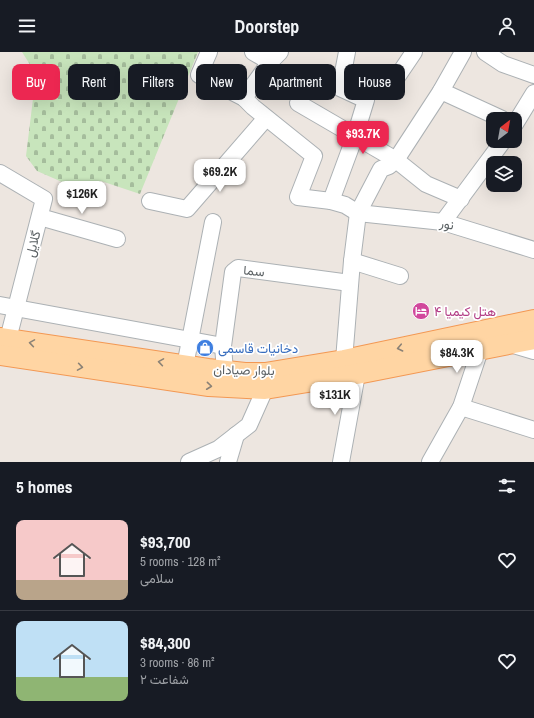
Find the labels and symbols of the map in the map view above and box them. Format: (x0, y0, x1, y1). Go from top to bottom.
north arrow (486, 112, 522, 148)
pin: $93.7K (330, 121, 396, 155)
pin: $69.2K (187, 159, 253, 193)
pin: $126K (54, 181, 110, 215)
street label: نور (437, 214, 456, 234)
street label: گلایل (22, 229, 45, 259)
street label: سما (243, 262, 265, 280)
hotel icon: هتل کیمیا ۴ (411, 301, 431, 321)
place label: هتل کیمیا ۴ (434, 303, 496, 320)
shop icon: دخانیات قاسمی (195, 338, 215, 358)
one-way arrow (29, 339, 35, 348)
place label: دخانیات قاسمی (218, 340, 298, 357)
pin: $84.3K (424, 340, 490, 374)
one-way arrow (397, 344, 403, 352)
one-way arrow (158, 358, 164, 367)
street label: بلوار صیادان (213, 361, 275, 379)
one-way arrow (77, 362, 83, 371)
one-way arrow (206, 381, 212, 390)
pin: $131K (307, 382, 363, 416)

